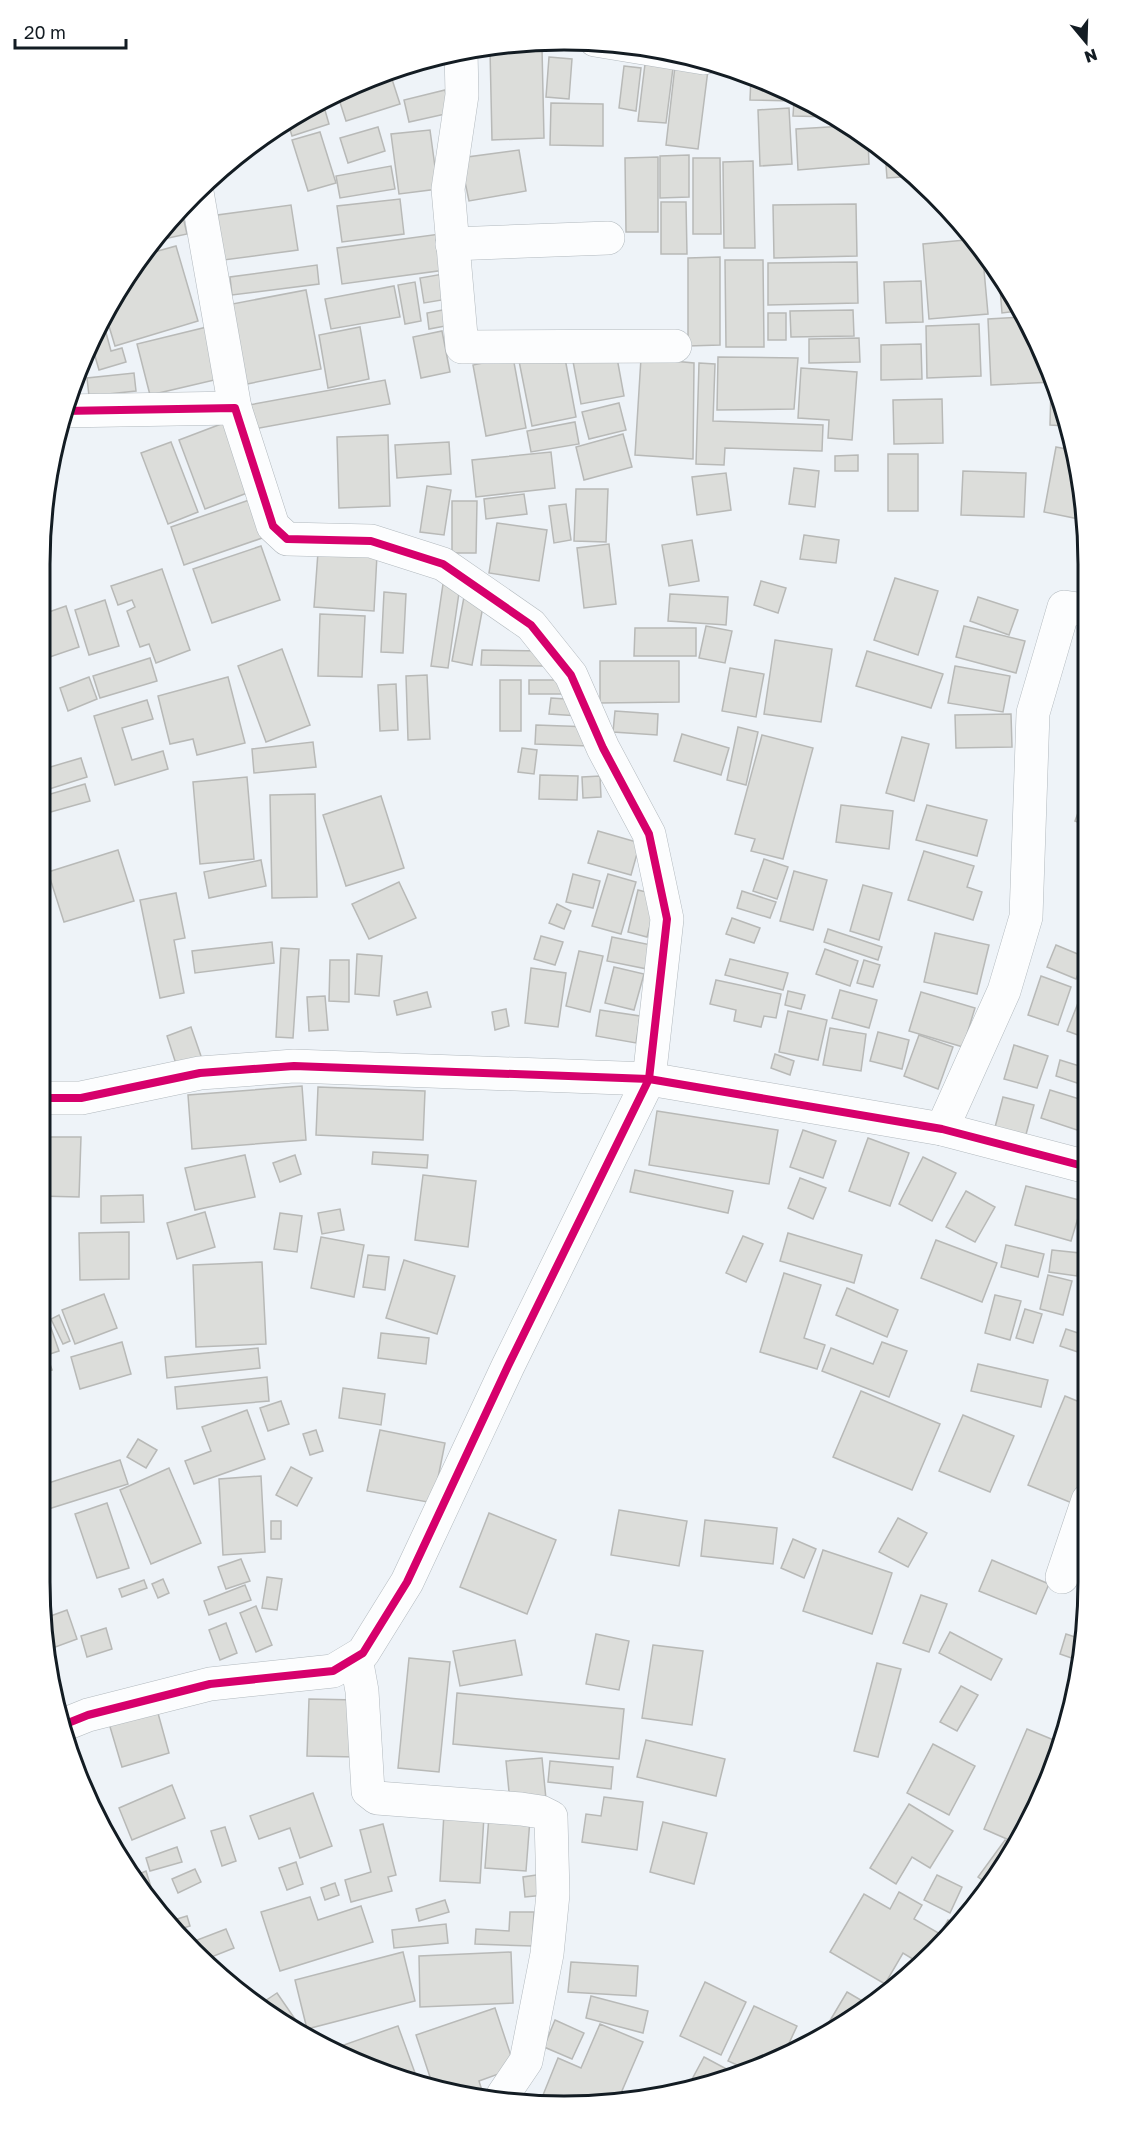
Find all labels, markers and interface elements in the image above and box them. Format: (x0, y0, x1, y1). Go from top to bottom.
scale bar (15, 12, 126, 50)
north arrow (1056, 12, 1116, 72)
text: 20 m (24, 21, 66, 43)
text: N (1082, 45, 1100, 68)

